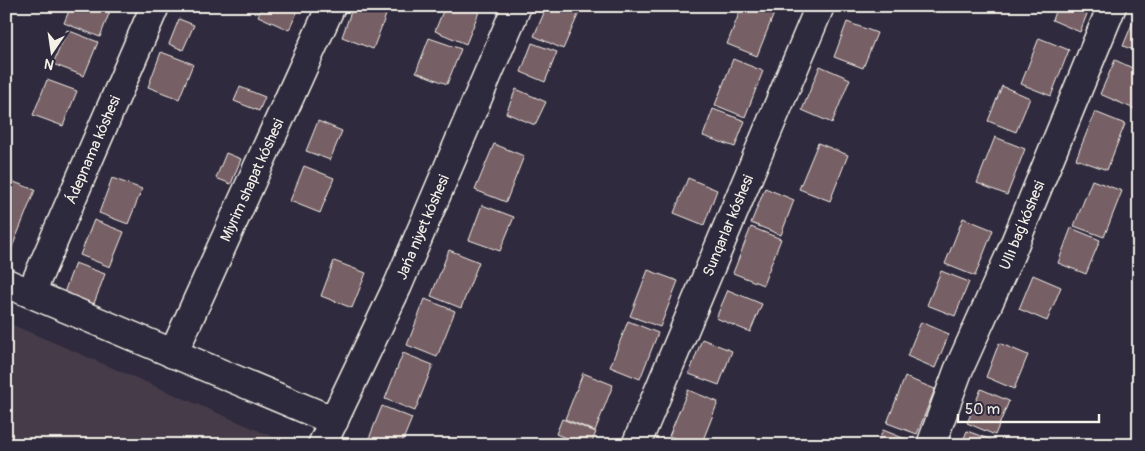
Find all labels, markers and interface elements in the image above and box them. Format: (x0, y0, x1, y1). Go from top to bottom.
north arrow (28, 28, 78, 78)
text: N (43, 55, 56, 74)
street label: Ádepnama kóshesi (61, 92, 125, 207)
street label: Miyrim shapat kóshesi (216, 115, 288, 245)
street label: Jańa niyet kóshesi (392, 172, 454, 283)
street label: Sunqarlar kóshesi (698, 172, 758, 279)
street label: Ullı baǵ kóshesi (995, 178, 1049, 273)
scale bar (958, 391, 1099, 423)
text: 50 m (965, 400, 1000, 419)

